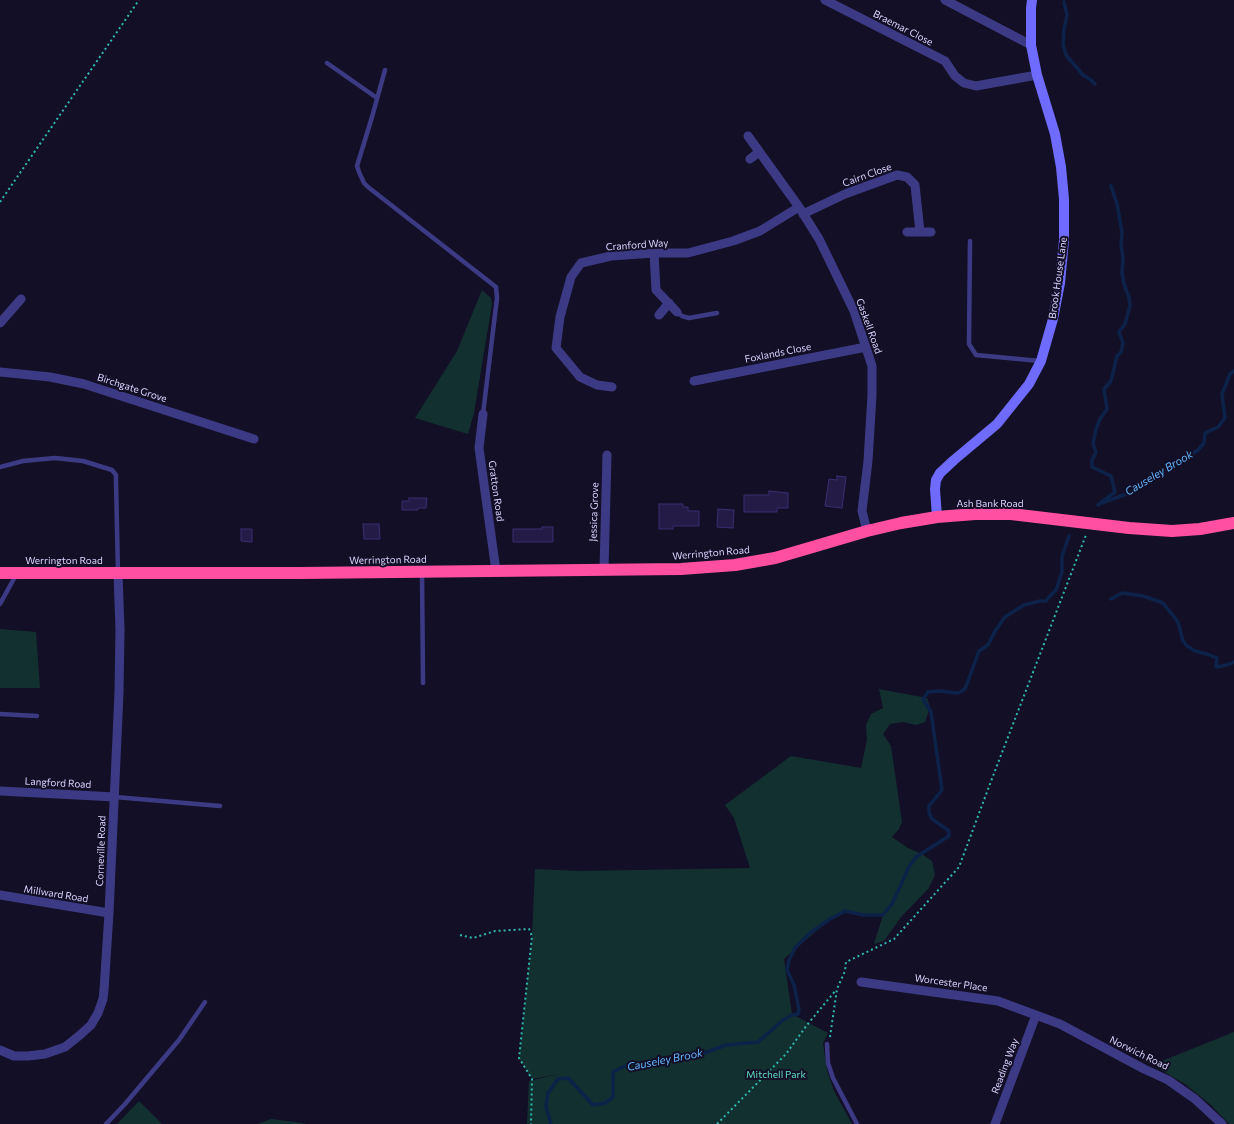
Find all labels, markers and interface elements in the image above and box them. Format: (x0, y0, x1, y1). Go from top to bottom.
street label: Braemar Close (871, 8, 935, 48)
street label: Cairn Close (841, 161, 893, 189)
street label: Brook House Lane (1046, 236, 1070, 320)
street label: Cranford Way (605, 237, 669, 253)
street label: Gaskell Road (853, 297, 885, 355)
street label: Foxlands Close (744, 341, 812, 365)
street label: Birchgate Grove (96, 371, 168, 405)
water label: Causeley Brook (1123, 448, 1195, 498)
street label: Gratton Road (486, 460, 506, 522)
street label: Jessica Grove (587, 482, 601, 542)
street label: Ash Bank Road (956, 498, 1024, 510)
street label: Werrington Road (672, 544, 750, 562)
street label: Werrington Road (349, 553, 427, 567)
street label: Werrington Road (25, 555, 103, 567)
street label: Langford Road (24, 775, 92, 791)
street label: Corneville Road (94, 815, 108, 887)
street label: Millward Road (23, 883, 89, 905)
street label: Worcester Place (914, 972, 988, 994)
street label: Norwich Road (1108, 1034, 1170, 1072)
street label: Reading Way (989, 1037, 1021, 1095)
water label: Causeley Brook (626, 1046, 704, 1074)
park label: Mitchell Park (746, 1069, 806, 1081)

